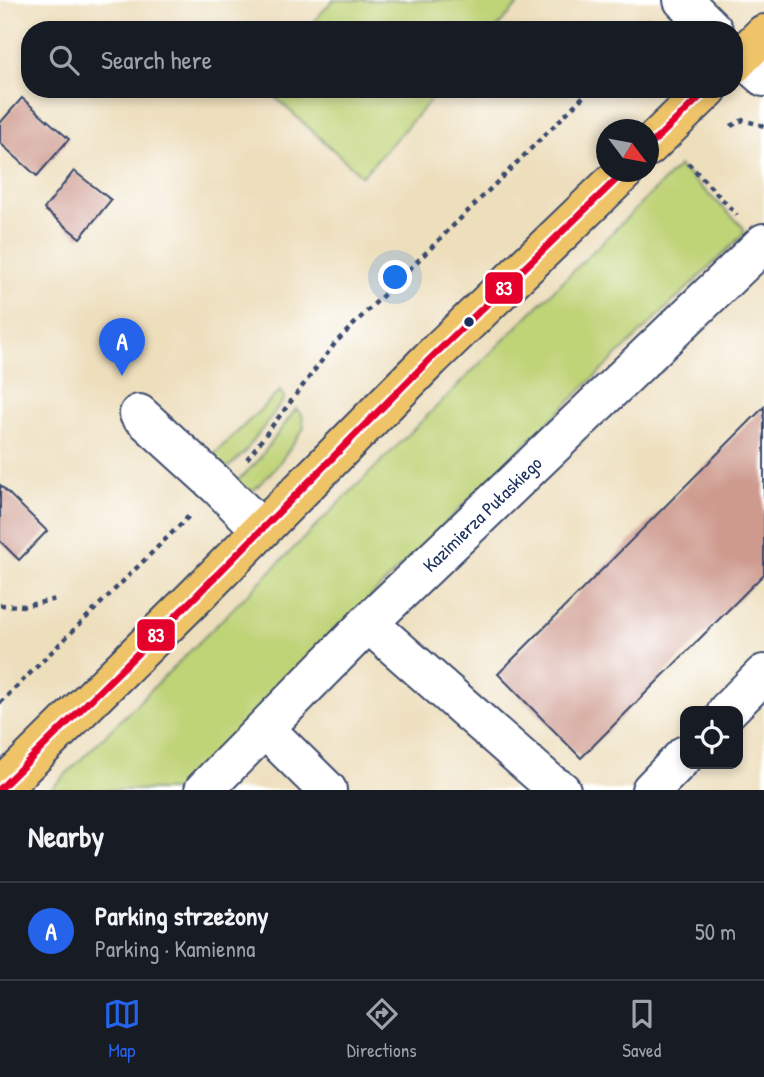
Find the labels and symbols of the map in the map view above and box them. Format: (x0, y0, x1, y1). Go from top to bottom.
north arrow (596, 119, 659, 182)
your location (378, 260, 412, 294)
line badge: 83 (484, 271, 524, 305)
text: 83 (496, 275, 513, 301)
unlabelled marker (462, 315, 476, 329)
pin: A (99, 318, 145, 376)
street label: Kazimierza Pułaskiego (417, 450, 547, 578)
line badge: 83 (136, 618, 176, 652)
text: 83 (148, 622, 165, 648)

